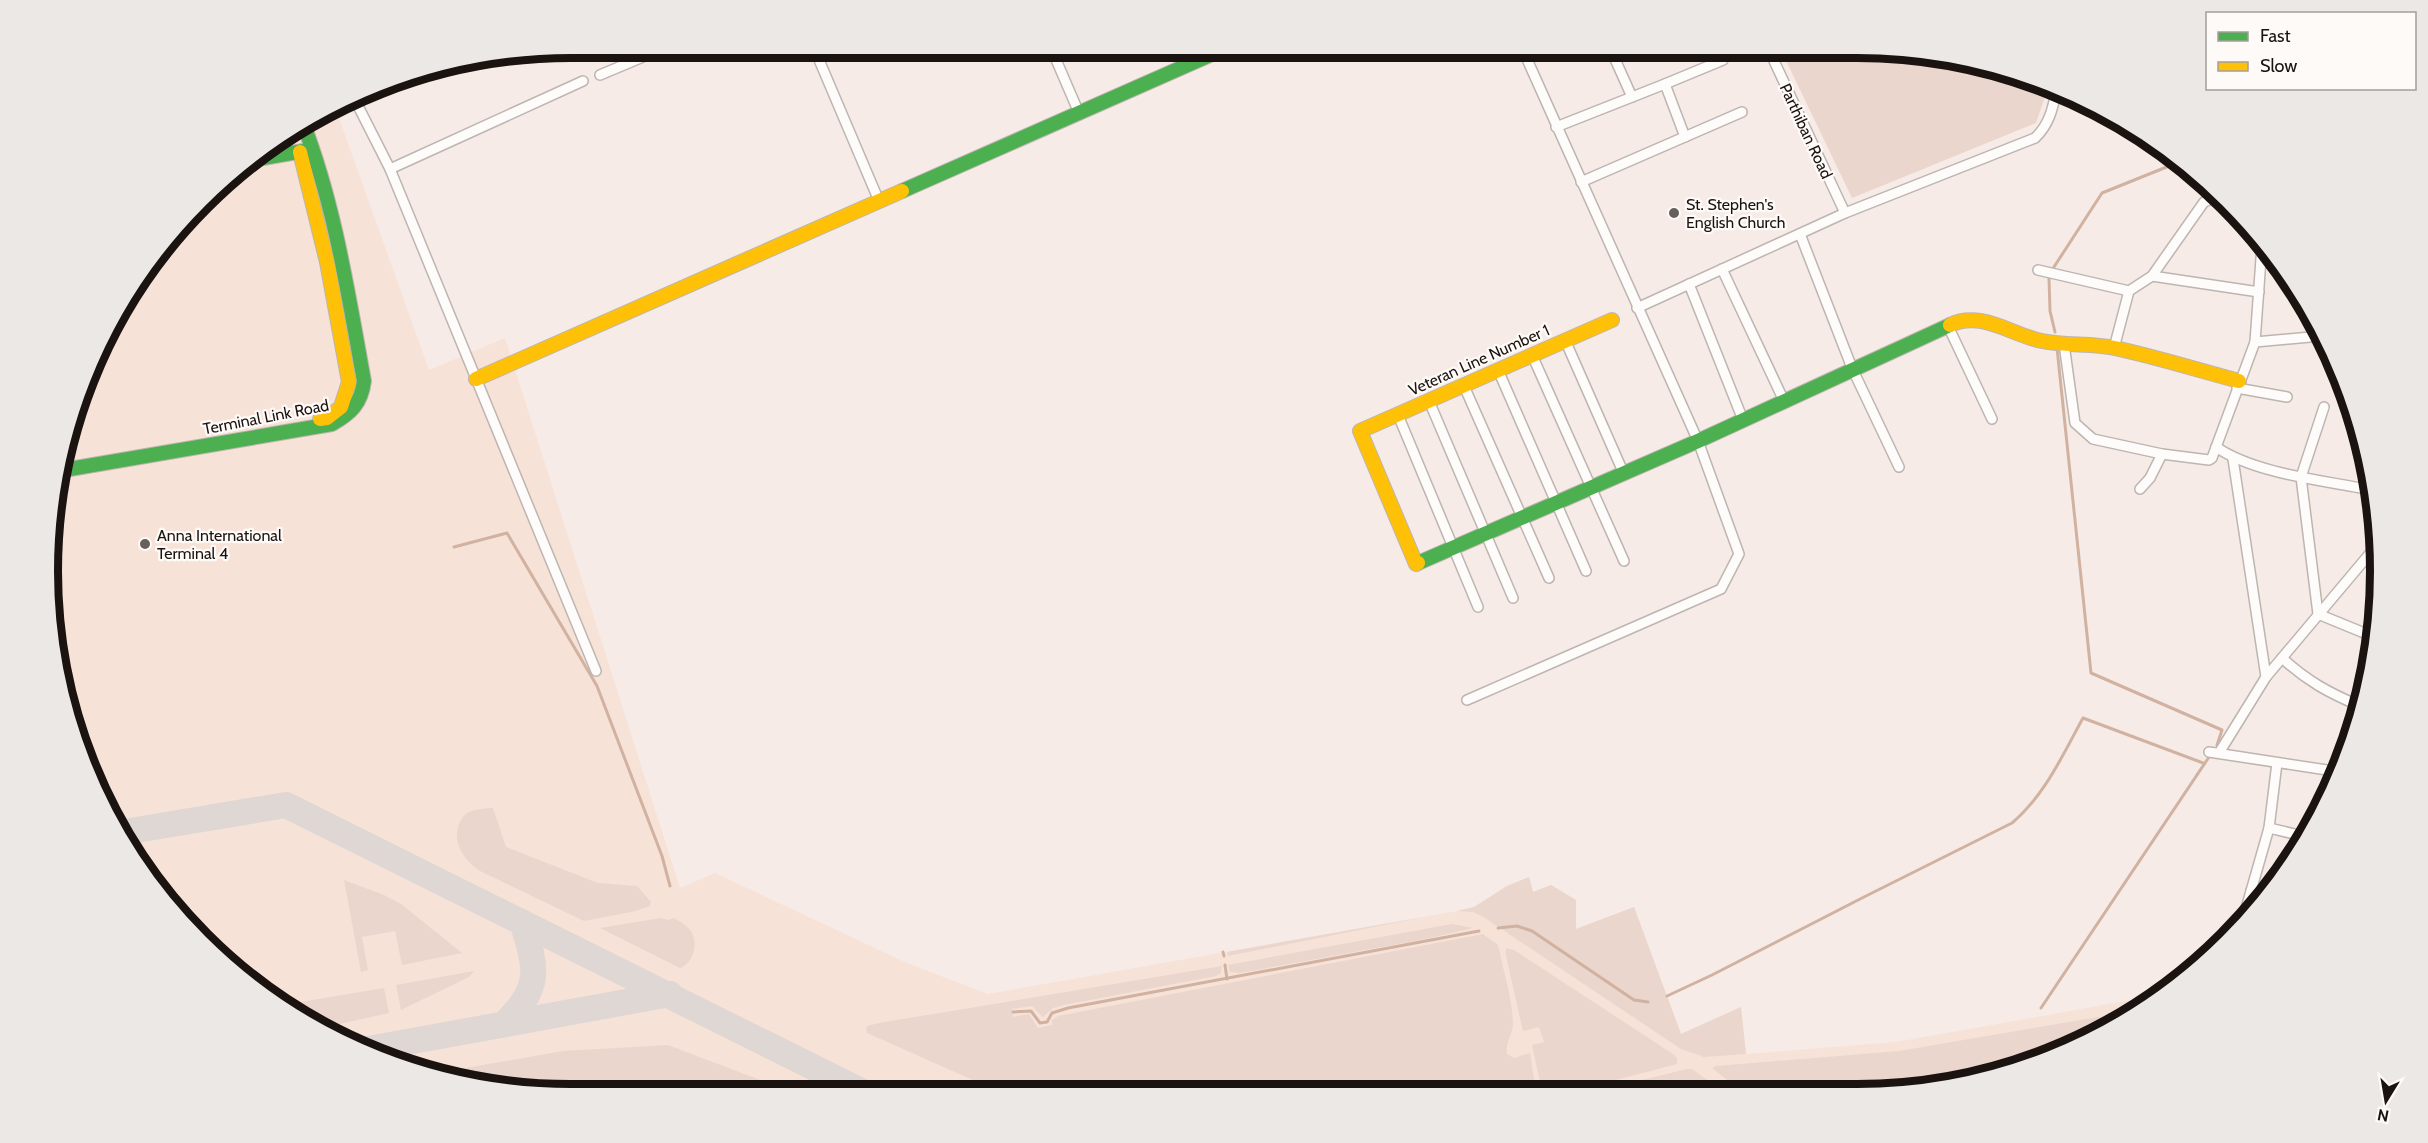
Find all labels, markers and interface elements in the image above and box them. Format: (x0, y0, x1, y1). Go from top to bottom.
legend (2206, 12, 2416, 90)
text: Fast (2260, 25, 2291, 47)
text: Slow (2260, 55, 2297, 77)
street label: Parthiban Road (1776, 80, 1836, 182)
place label: St. Stephen's English Church (1686, 195, 1785, 232)
marker: St. Stephen's English Church (1667, 206, 1681, 220)
street label: Veteran Line Number 1 (1406, 320, 1552, 400)
street label: Terminal Link Road (201, 395, 331, 439)
place label: Anna International Terminal 4 (157, 526, 282, 563)
marker: Anna International Terminal 4 (138, 537, 152, 551)
north arrow (2356, 1071, 2416, 1131)
text: N (2376, 1105, 2391, 1126)

